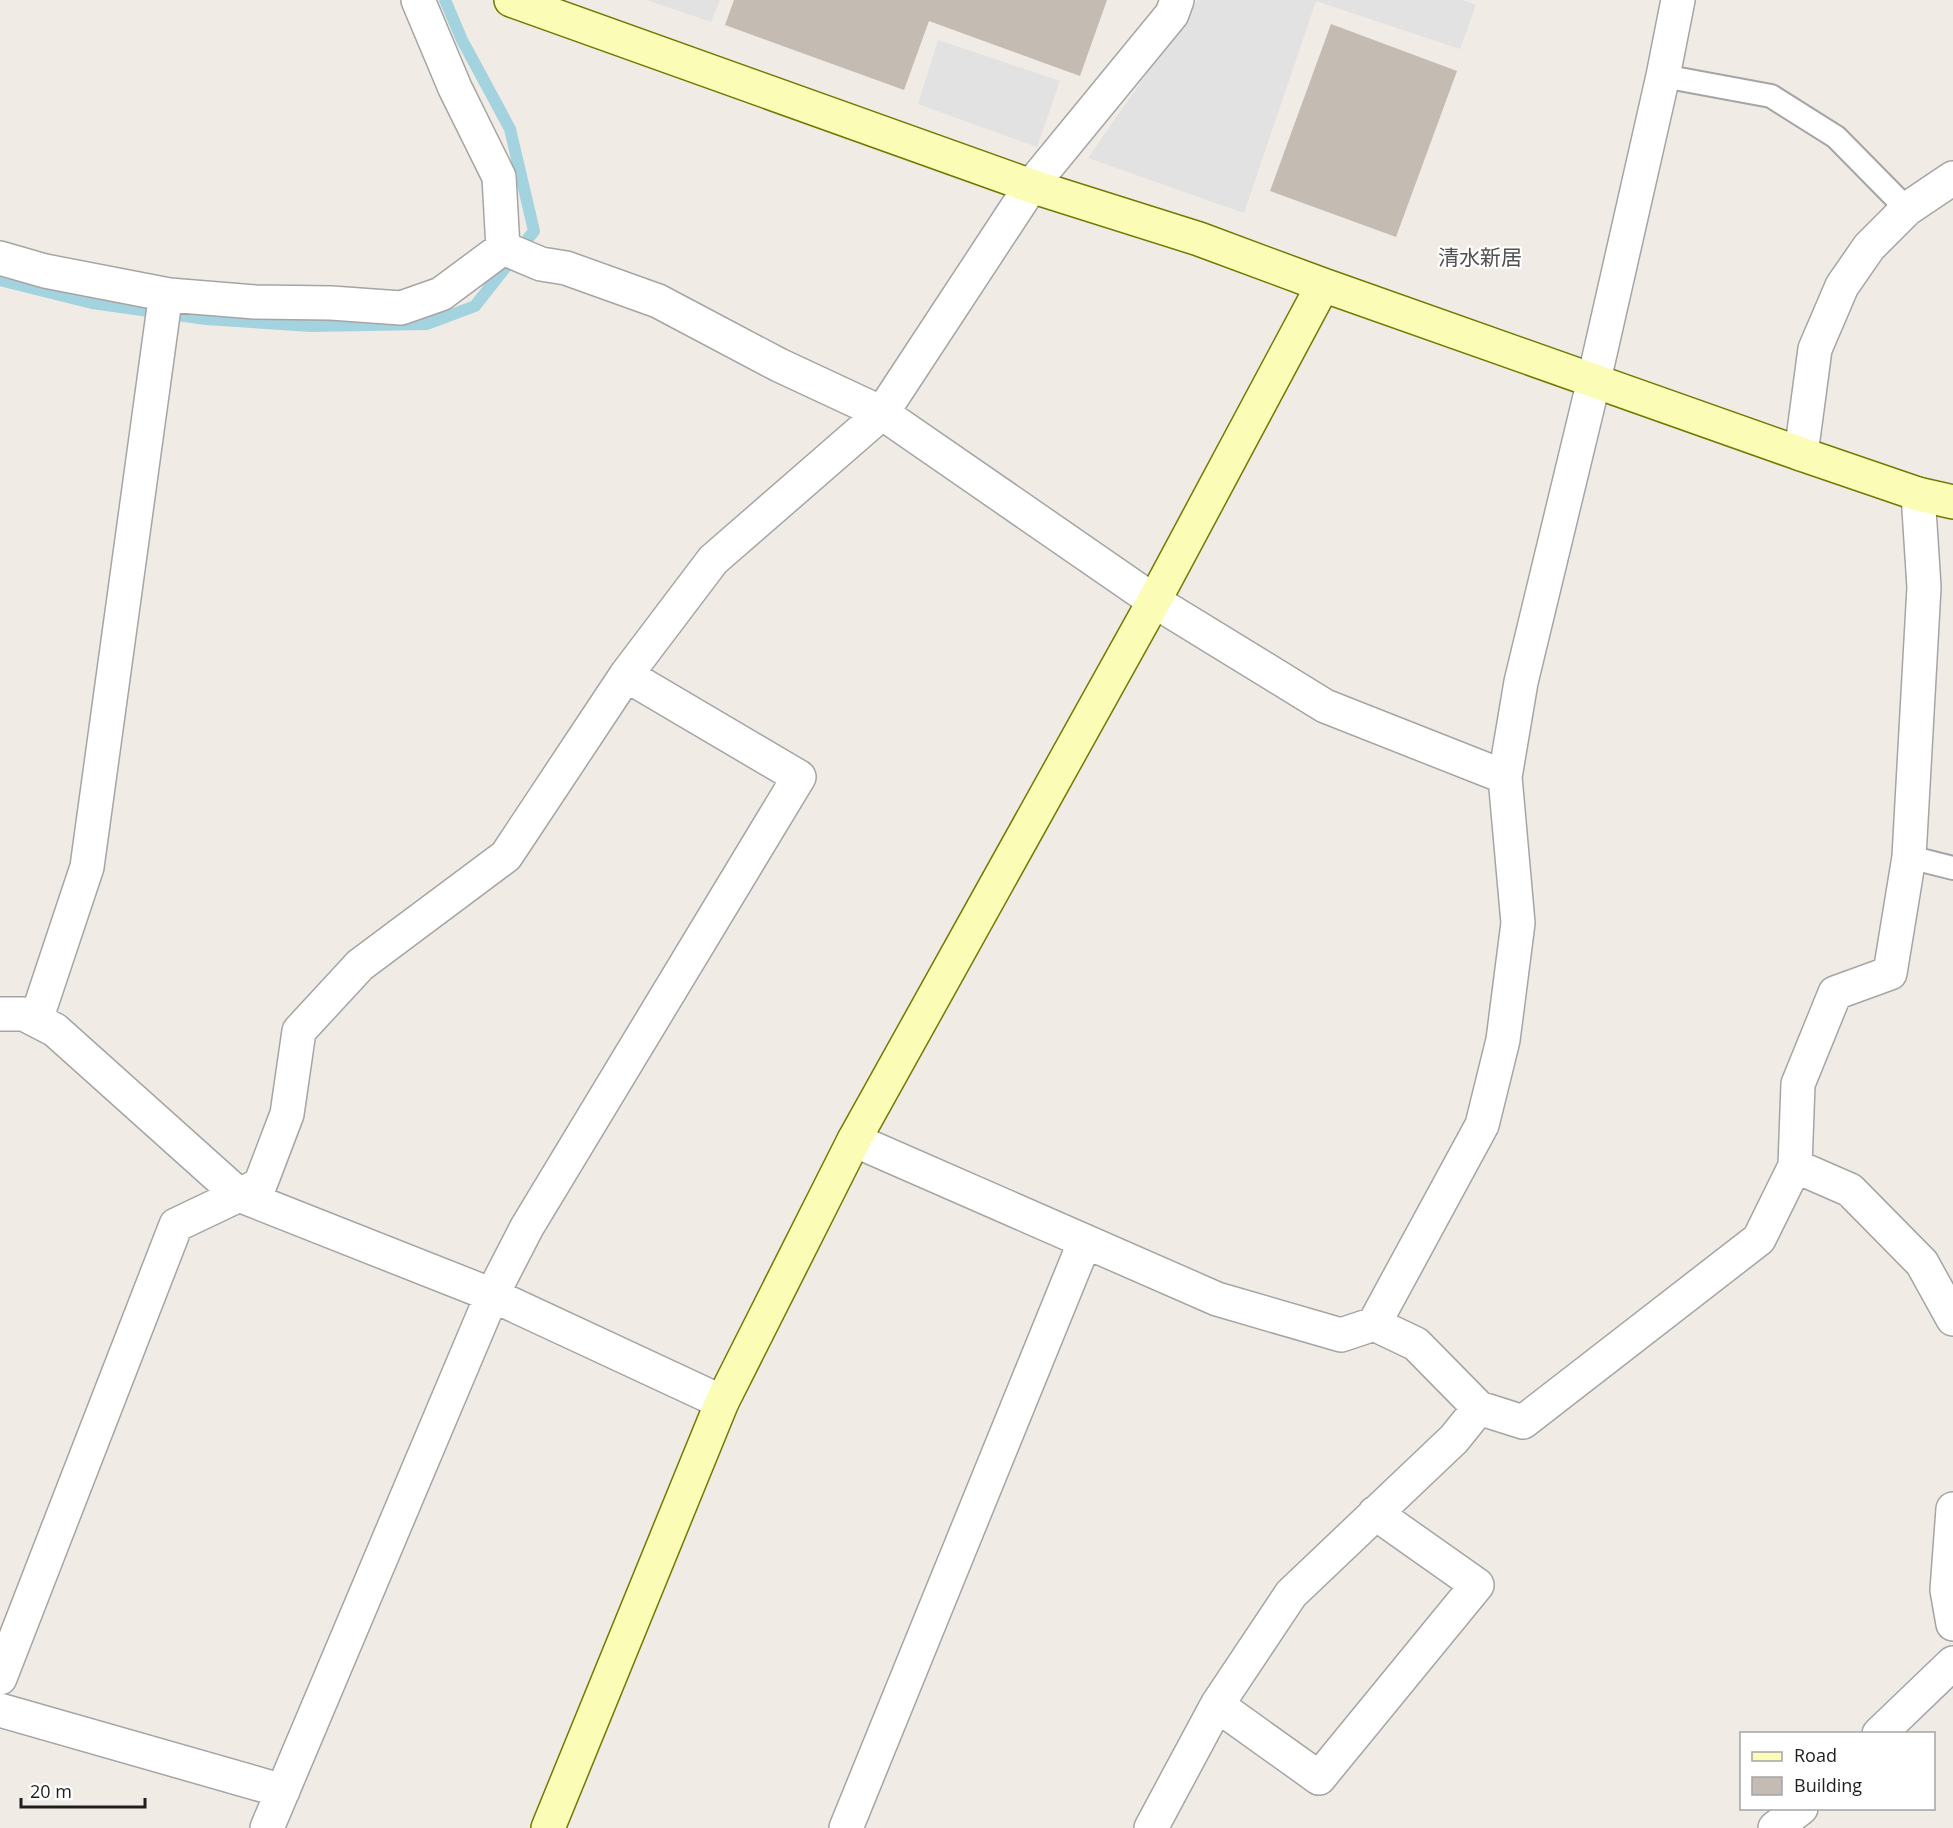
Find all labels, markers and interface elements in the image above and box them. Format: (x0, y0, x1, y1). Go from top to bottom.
district label: 清水新居 (1438, 243, 1522, 271)
legend (1740, 1732, 1935, 1810)
text: Road (1794, 1743, 1837, 1767)
scale bar (21, 1771, 146, 1809)
text: Building (1794, 1773, 1862, 1797)
text: 20 m (30, 1779, 72, 1803)

